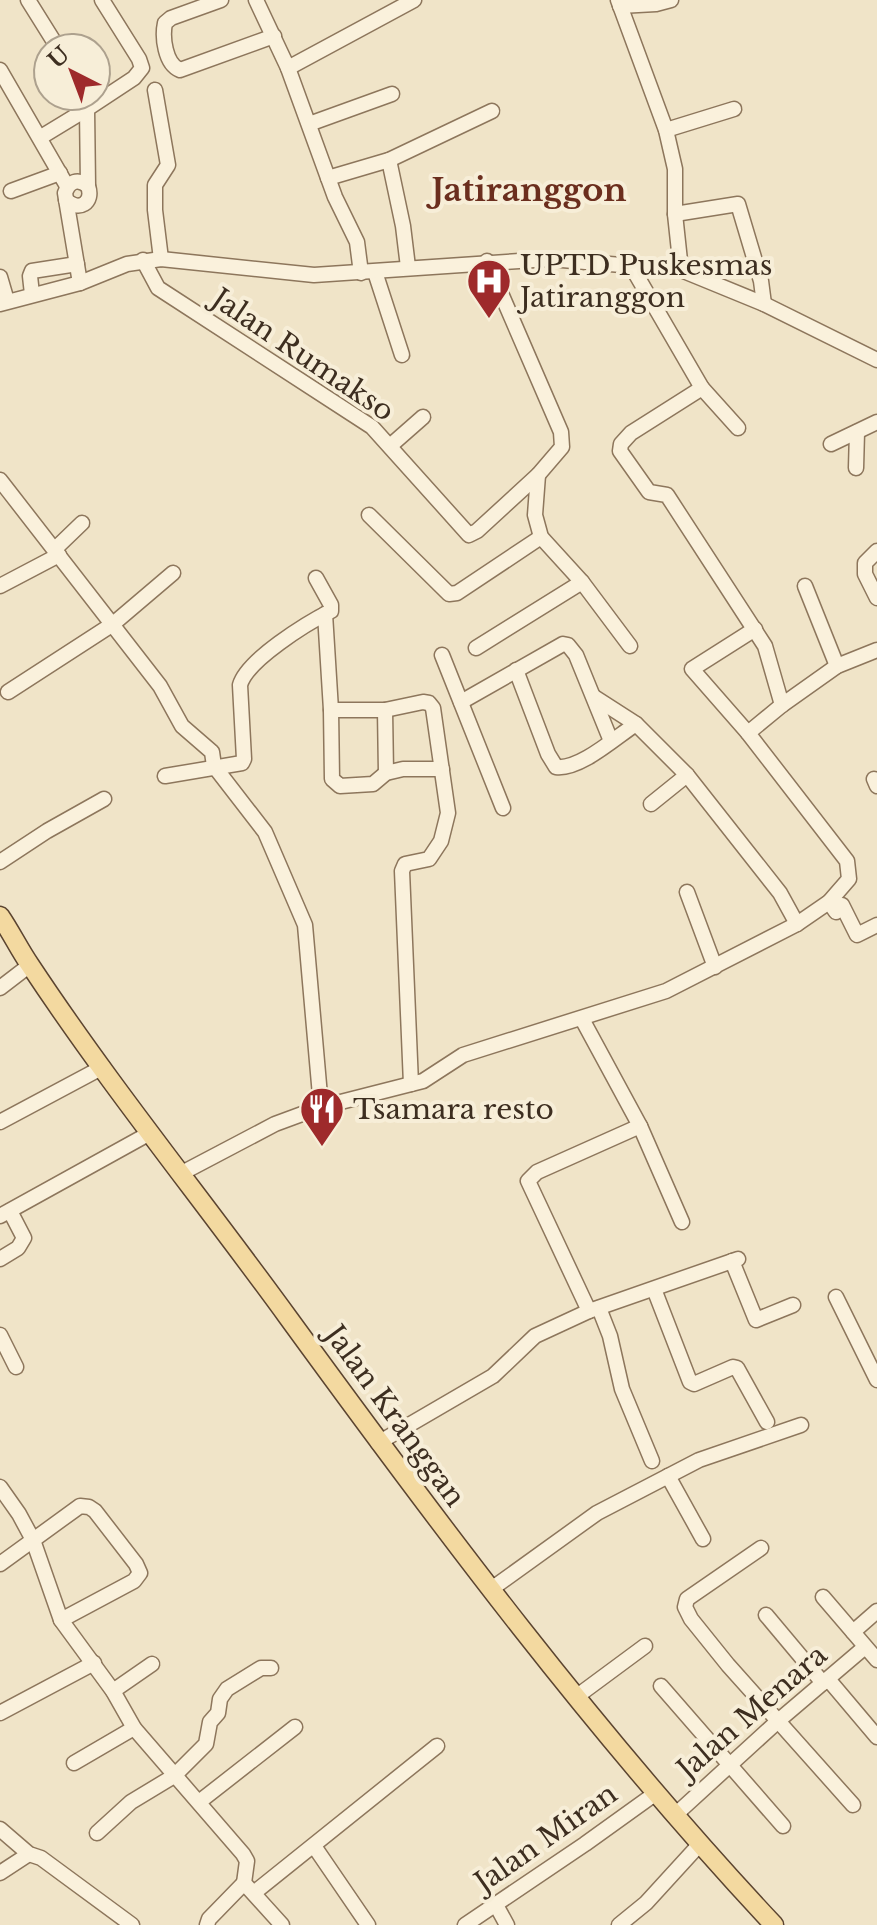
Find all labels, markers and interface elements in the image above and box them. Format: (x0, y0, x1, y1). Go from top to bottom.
north arrow (32, 32, 112, 112)
text: U (43, 41, 76, 74)
district label: Jatiranggon (425, 170, 627, 210)
place label: UPTD Puskesmas Jatiranggon (516, 248, 773, 315)
hospital icon: UPTD Puskesmas Jatiranggon (465, 257, 513, 320)
street label: Jalan Rumakso (202, 279, 401, 429)
restaurant icon: Tsamara resto (298, 1085, 346, 1148)
place label: Tsamara resto (353, 1092, 554, 1127)
street label: Jalan Kranggan (315, 1315, 473, 1514)
street label: Jalan Menara (667, 1637, 834, 1789)
street label: Jalan Miran (465, 1776, 624, 1902)

